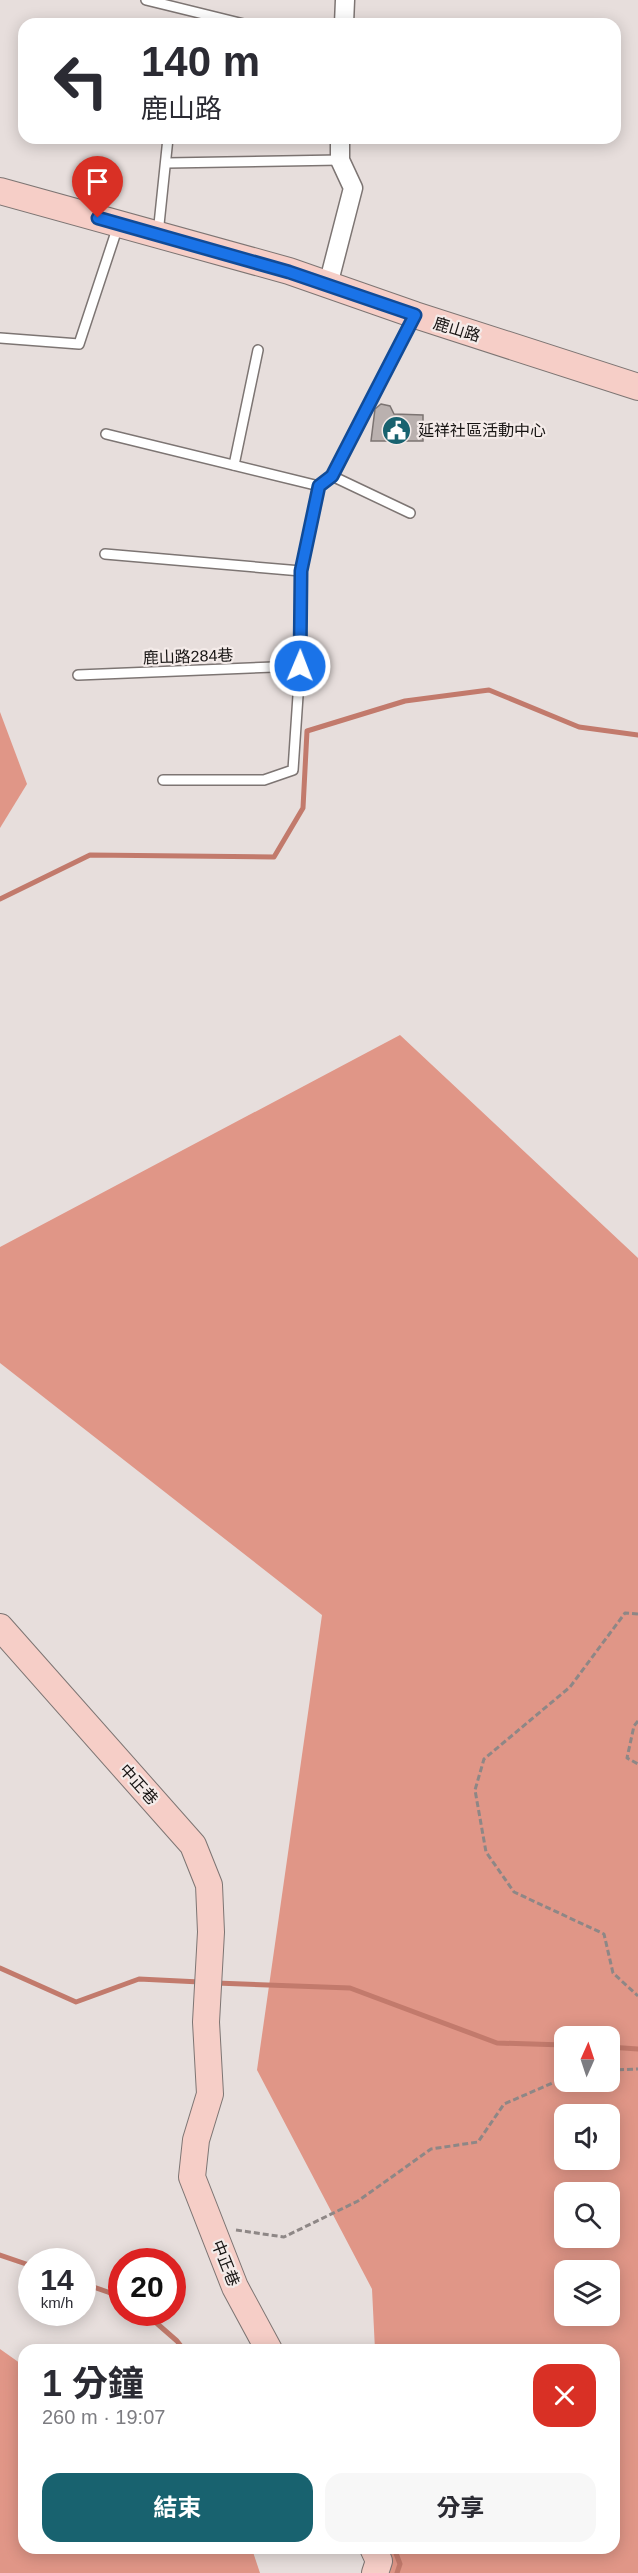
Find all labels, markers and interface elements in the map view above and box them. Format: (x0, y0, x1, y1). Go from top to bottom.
text: 140 m (141, 38, 260, 85)
icon: left (42, 42, 120, 120)
text: 鹿山路 (141, 94, 222, 124)
pin (72, 156, 123, 218)
icon: arrive (81, 165, 114, 198)
street label: 鹿山路 (431, 314, 482, 345)
public building icon: 延祥社區活動中心 (381, 414, 413, 446)
place label: 延祥社區活動中心 (418, 422, 546, 439)
position arrow (268, 634, 332, 698)
street label: 鹿山路284巷 (142, 646, 234, 667)
street label: 中正巷 (116, 1761, 161, 1808)
north arrow (554, 2026, 620, 2092)
map controls (554, 2026, 620, 2326)
button: sound (554, 2104, 620, 2170)
button: search (554, 2182, 620, 2248)
street label: 中正巷 (209, 2238, 242, 2289)
speed limit sign: 20 (108, 2248, 186, 2326)
button: layers (554, 2260, 620, 2326)
text: 14 (40, 2263, 74, 2296)
text: km/h (41, 2294, 73, 2311)
text: 1 分鐘 (42, 2363, 144, 2404)
button: close (533, 2364, 596, 2427)
text: 260 m · 19:07 (42, 2406, 165, 2428)
button: 結束 (42, 2473, 313, 2542)
button: 分享 (325, 2473, 596, 2542)

